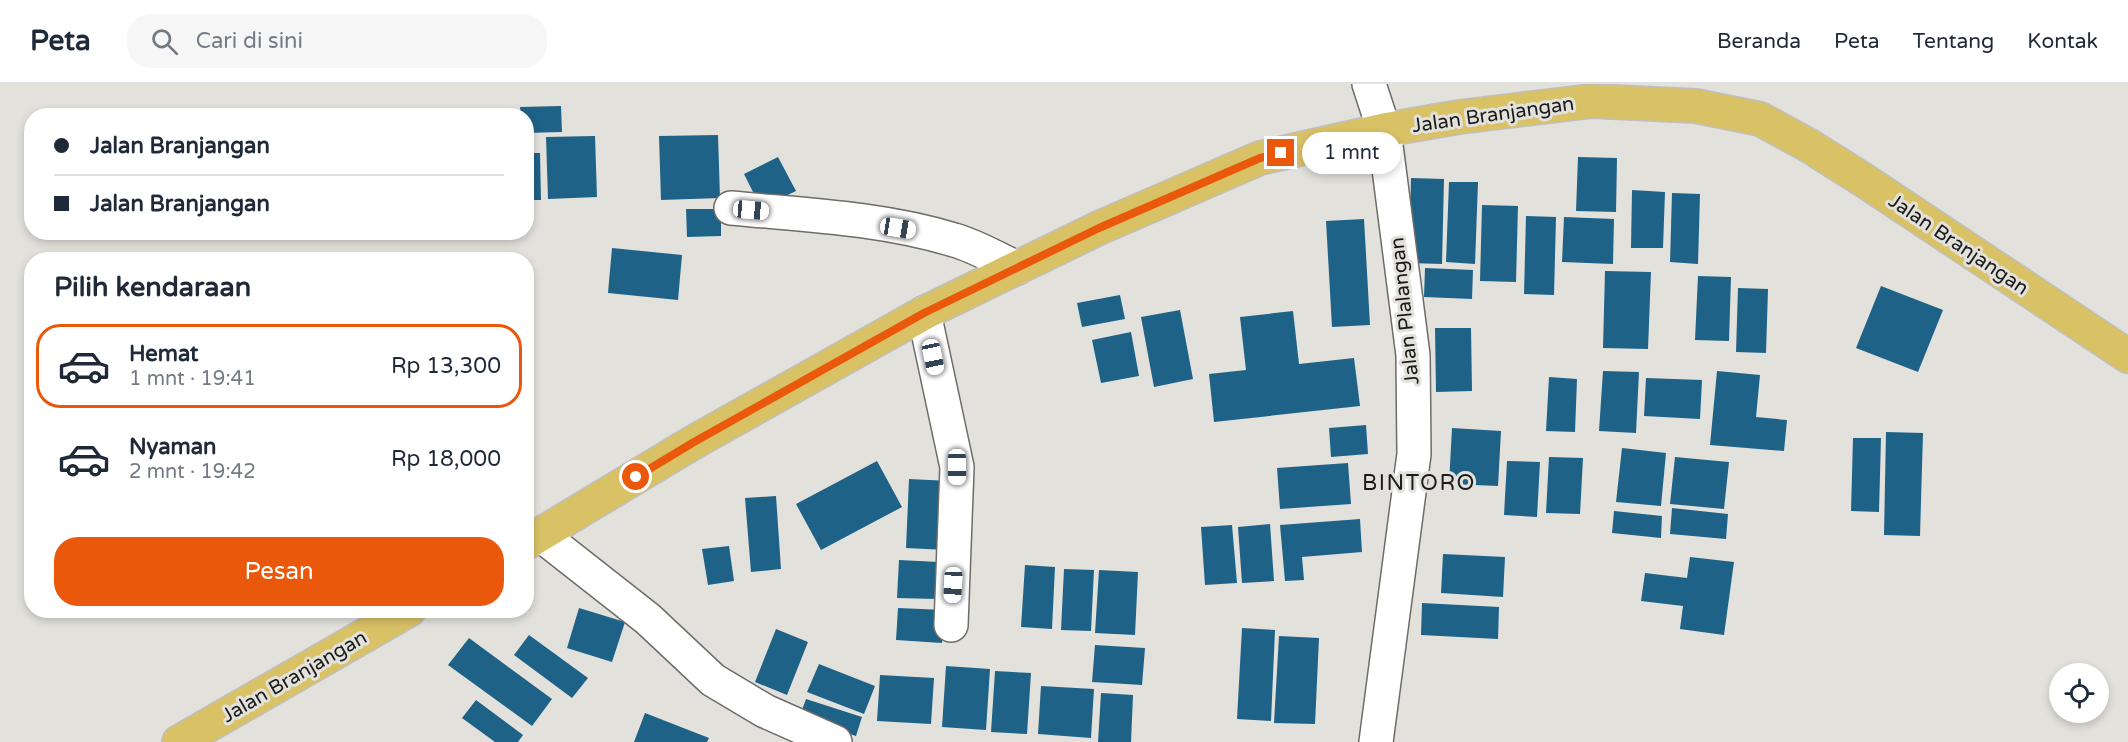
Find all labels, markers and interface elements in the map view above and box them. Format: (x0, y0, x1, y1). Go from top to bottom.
search box (127, 14, 547, 68)
text: Peta (30, 24, 91, 58)
icon: search (148, 25, 181, 58)
text: Cari di sini (196, 28, 303, 54)
text: Beranda (1717, 29, 1801, 54)
text: Peta (1834, 29, 1880, 54)
text: Tentang (1913, 29, 1994, 54)
text: Kontak (2027, 29, 2098, 54)
street label: Jalan Branjangan (1411, 92, 1576, 138)
callout: 1 mnt (1302, 132, 1401, 174)
text: Jalan Branjangan (90, 133, 270, 159)
route end (1267, 139, 1294, 166)
text: 1 mnt (1324, 141, 1379, 165)
street label: Jalan Branjangan (1884, 189, 2033, 300)
text: Jalan Branjangan (90, 191, 270, 217)
car (732, 199, 770, 221)
car (879, 216, 917, 240)
street label: Jalan Plalangan (1385, 236, 1425, 386)
text: Pilih kendaraan (54, 271, 251, 304)
car (920, 338, 946, 376)
icon: car (57, 339, 111, 393)
text: Hemat (129, 341, 198, 367)
text: Rp 13,300 (391, 353, 501, 379)
text: 1 mnt · 19:41 (129, 367, 256, 391)
icon: car (57, 432, 111, 486)
text: Nyaman (129, 434, 216, 460)
text: Rp 18,000 (391, 446, 501, 472)
car (948, 449, 966, 485)
text: 2 mnt · 19:42 (129, 460, 256, 484)
route start (622, 463, 649, 490)
district label: BINTORO (1362, 470, 1476, 496)
button: Pesan (54, 537, 504, 606)
car (943, 567, 963, 603)
street label: Jalan Branjangan (218, 626, 371, 728)
map controls (2049, 663, 2109, 723)
button: locate (2049, 663, 2109, 723)

